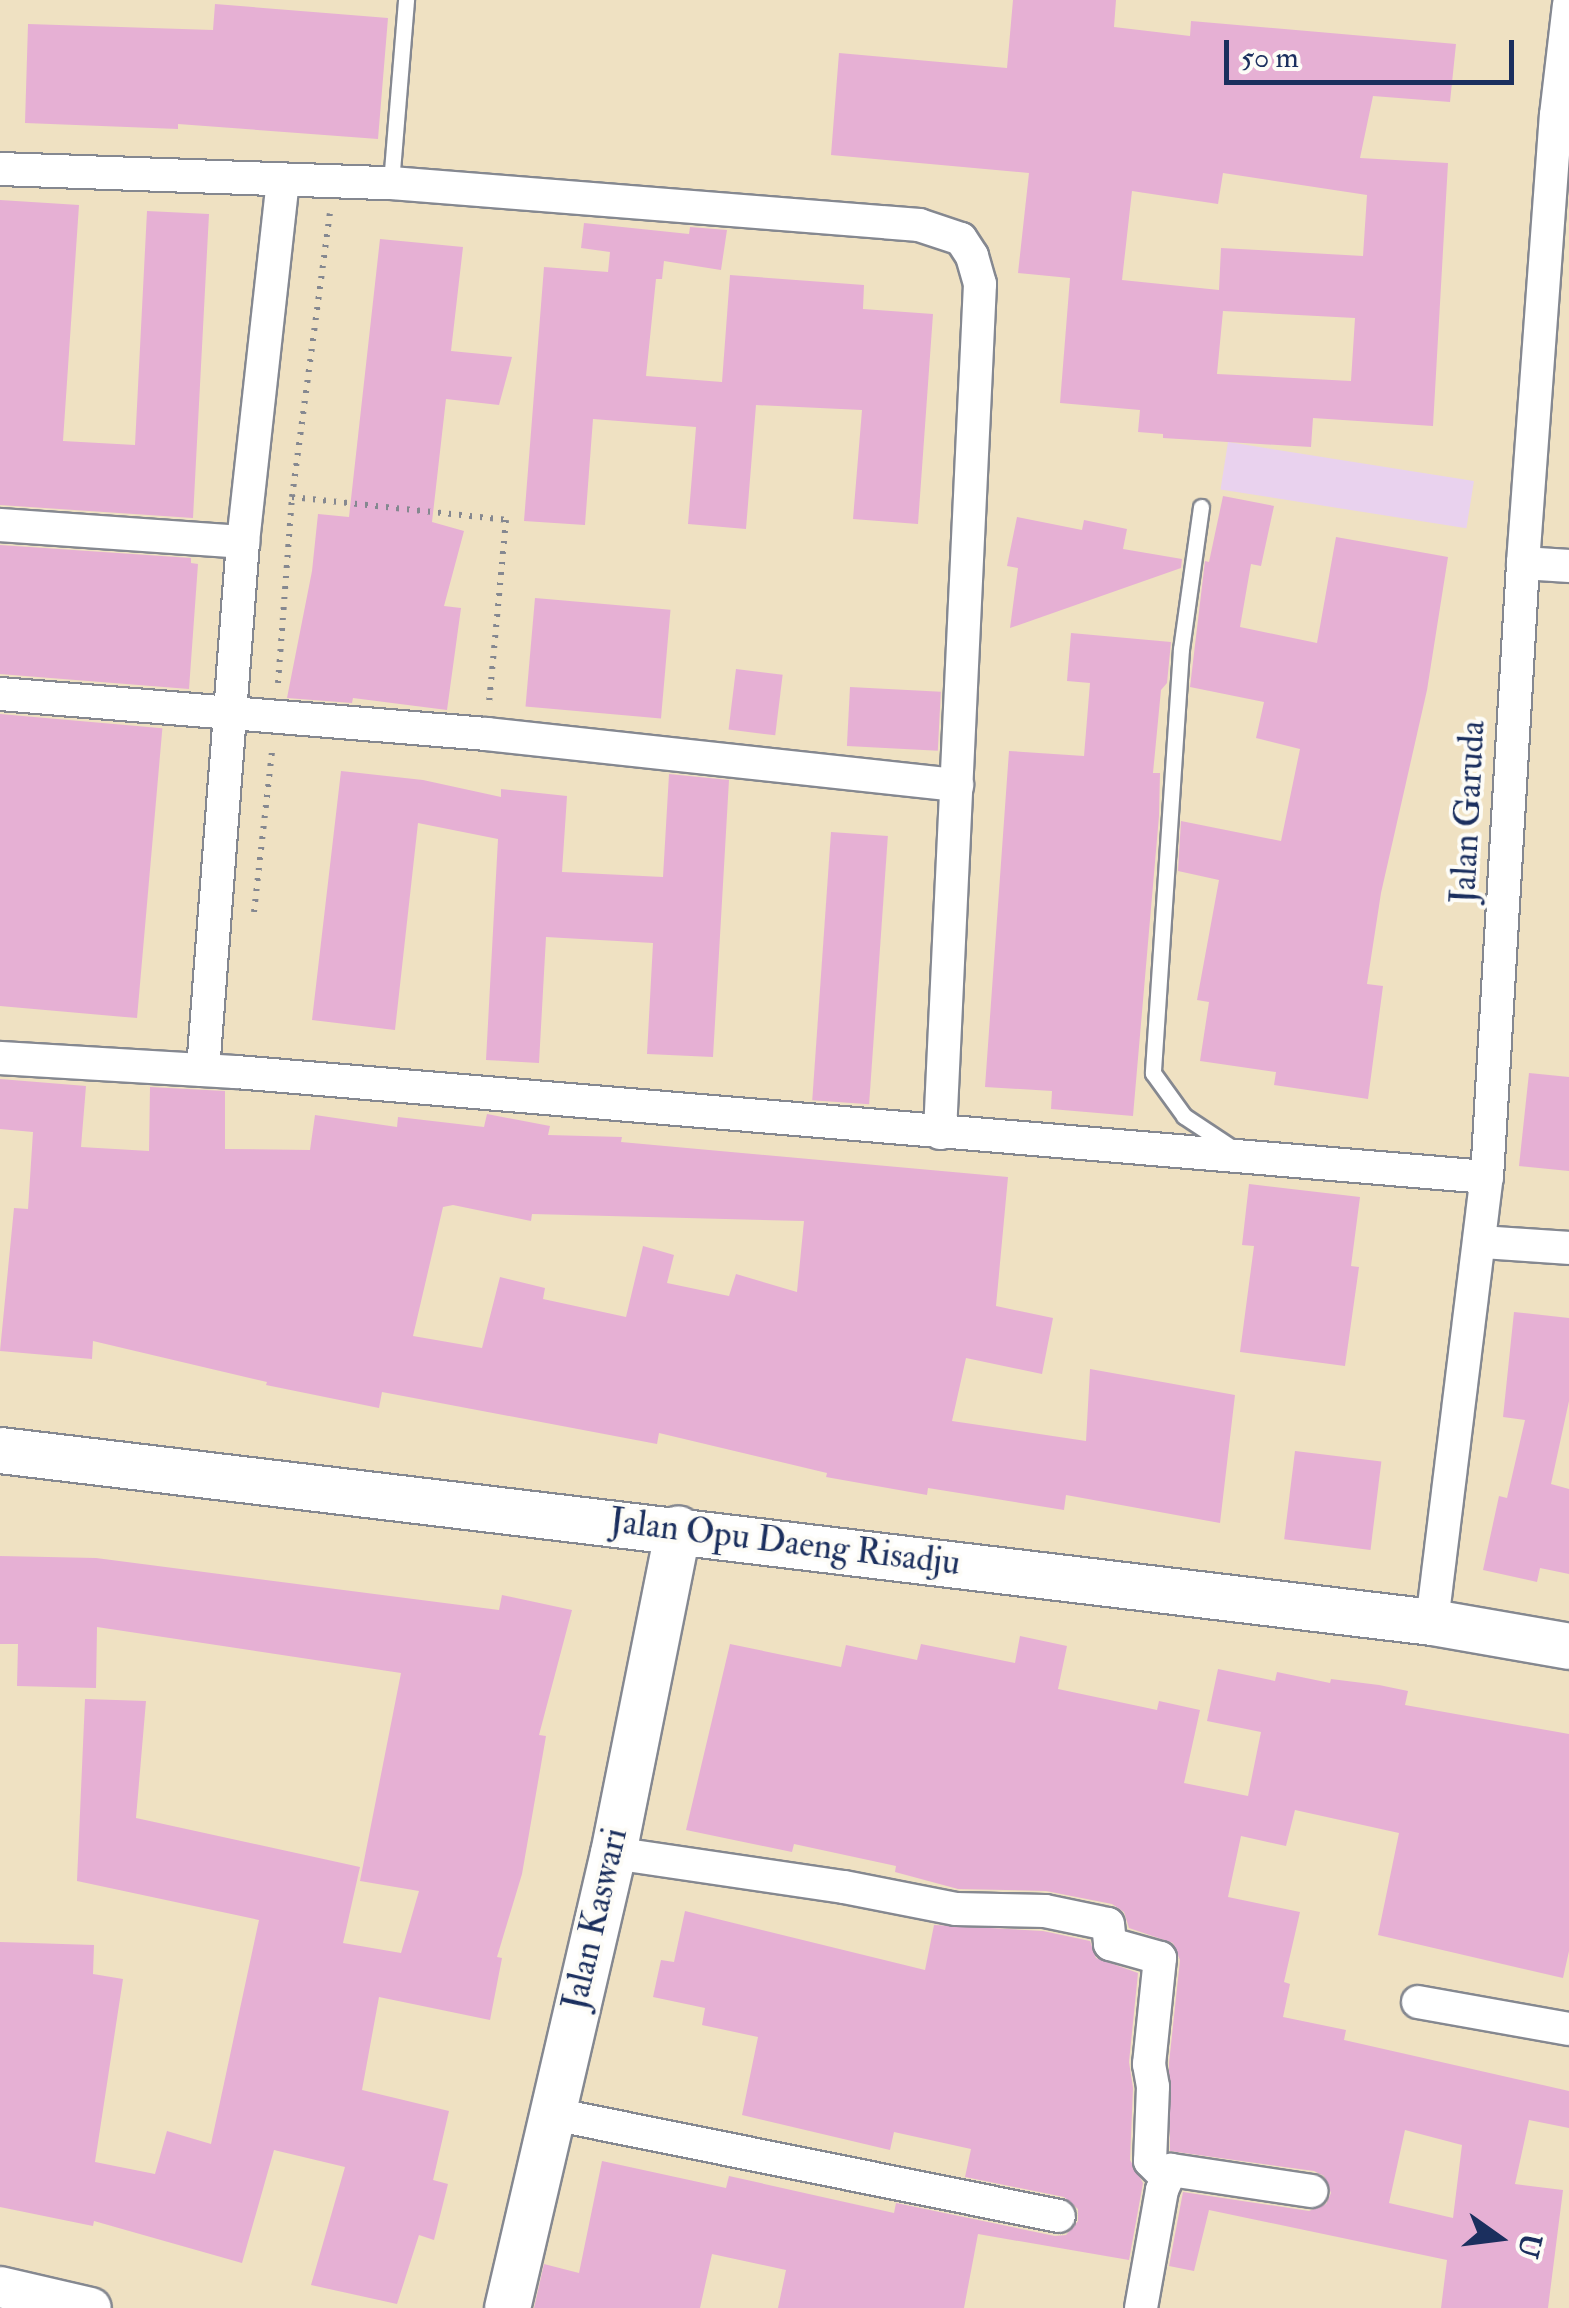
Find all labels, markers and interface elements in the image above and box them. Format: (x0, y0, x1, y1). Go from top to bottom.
scale bar (1229, 20, 1519, 82)
text: 50 m (1241, 39, 1299, 76)
street label: Jalan Garuda (1442, 719, 1494, 905)
street label: Jalan Opu Daeng Risadju (607, 1500, 963, 1584)
street label: Jalan Kaswari (554, 1824, 636, 2014)
north arrow (1449, 2188, 1549, 2288)
text: U (1509, 2230, 1548, 2261)

